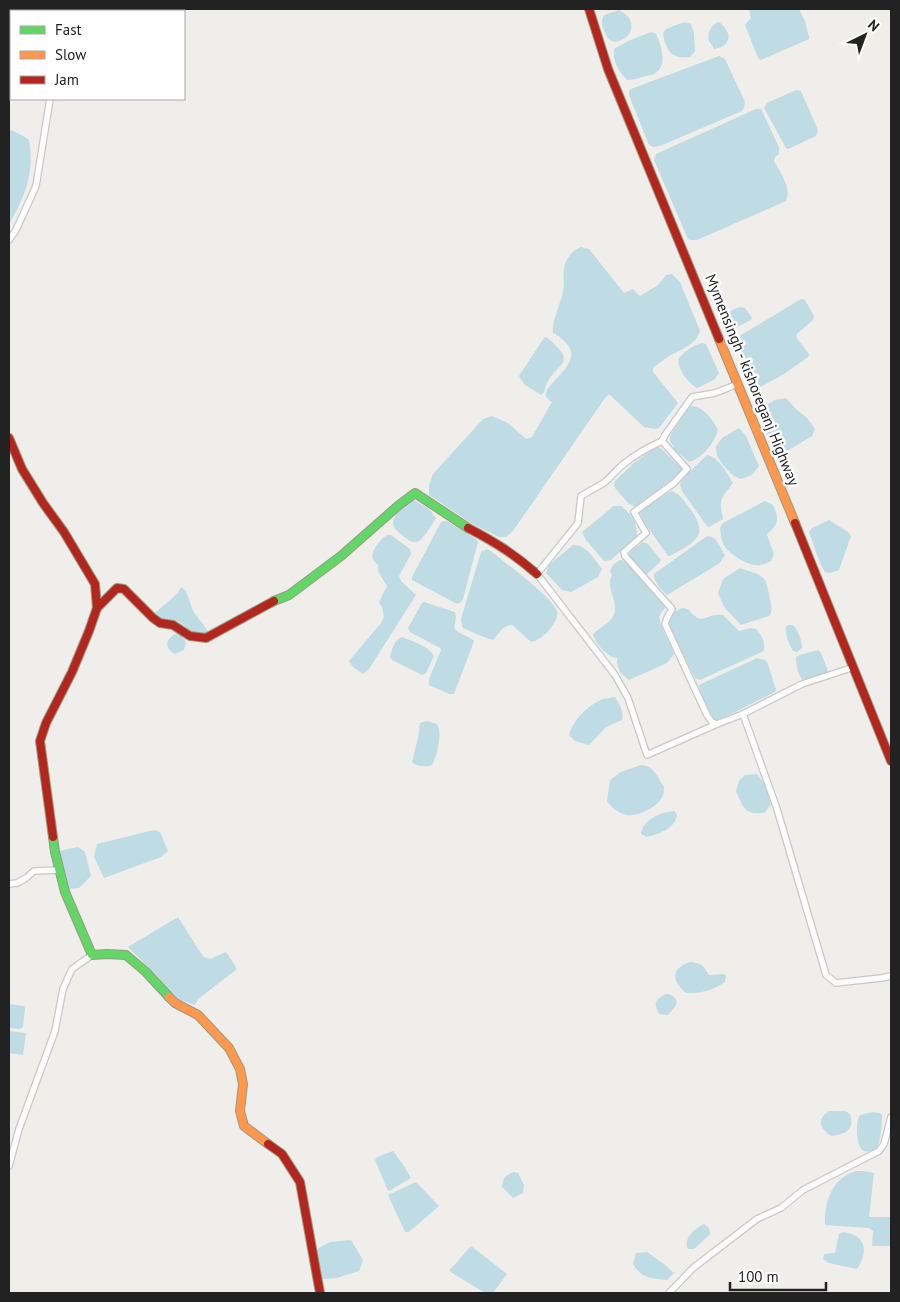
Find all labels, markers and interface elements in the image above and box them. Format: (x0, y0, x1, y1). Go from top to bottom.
legend (10, 10, 185, 100)
north arrow (840, 10, 890, 60)
text: N (864, 16, 883, 35)
text: Fast (55, 20, 82, 39)
text: Slow (55, 45, 86, 64)
text: Jam (54, 70, 79, 89)
street label: Mymensingh - kishoreganj Highway (701, 271, 804, 488)
scale bar (730, 1260, 826, 1292)
text: 100 m (738, 1267, 779, 1286)

